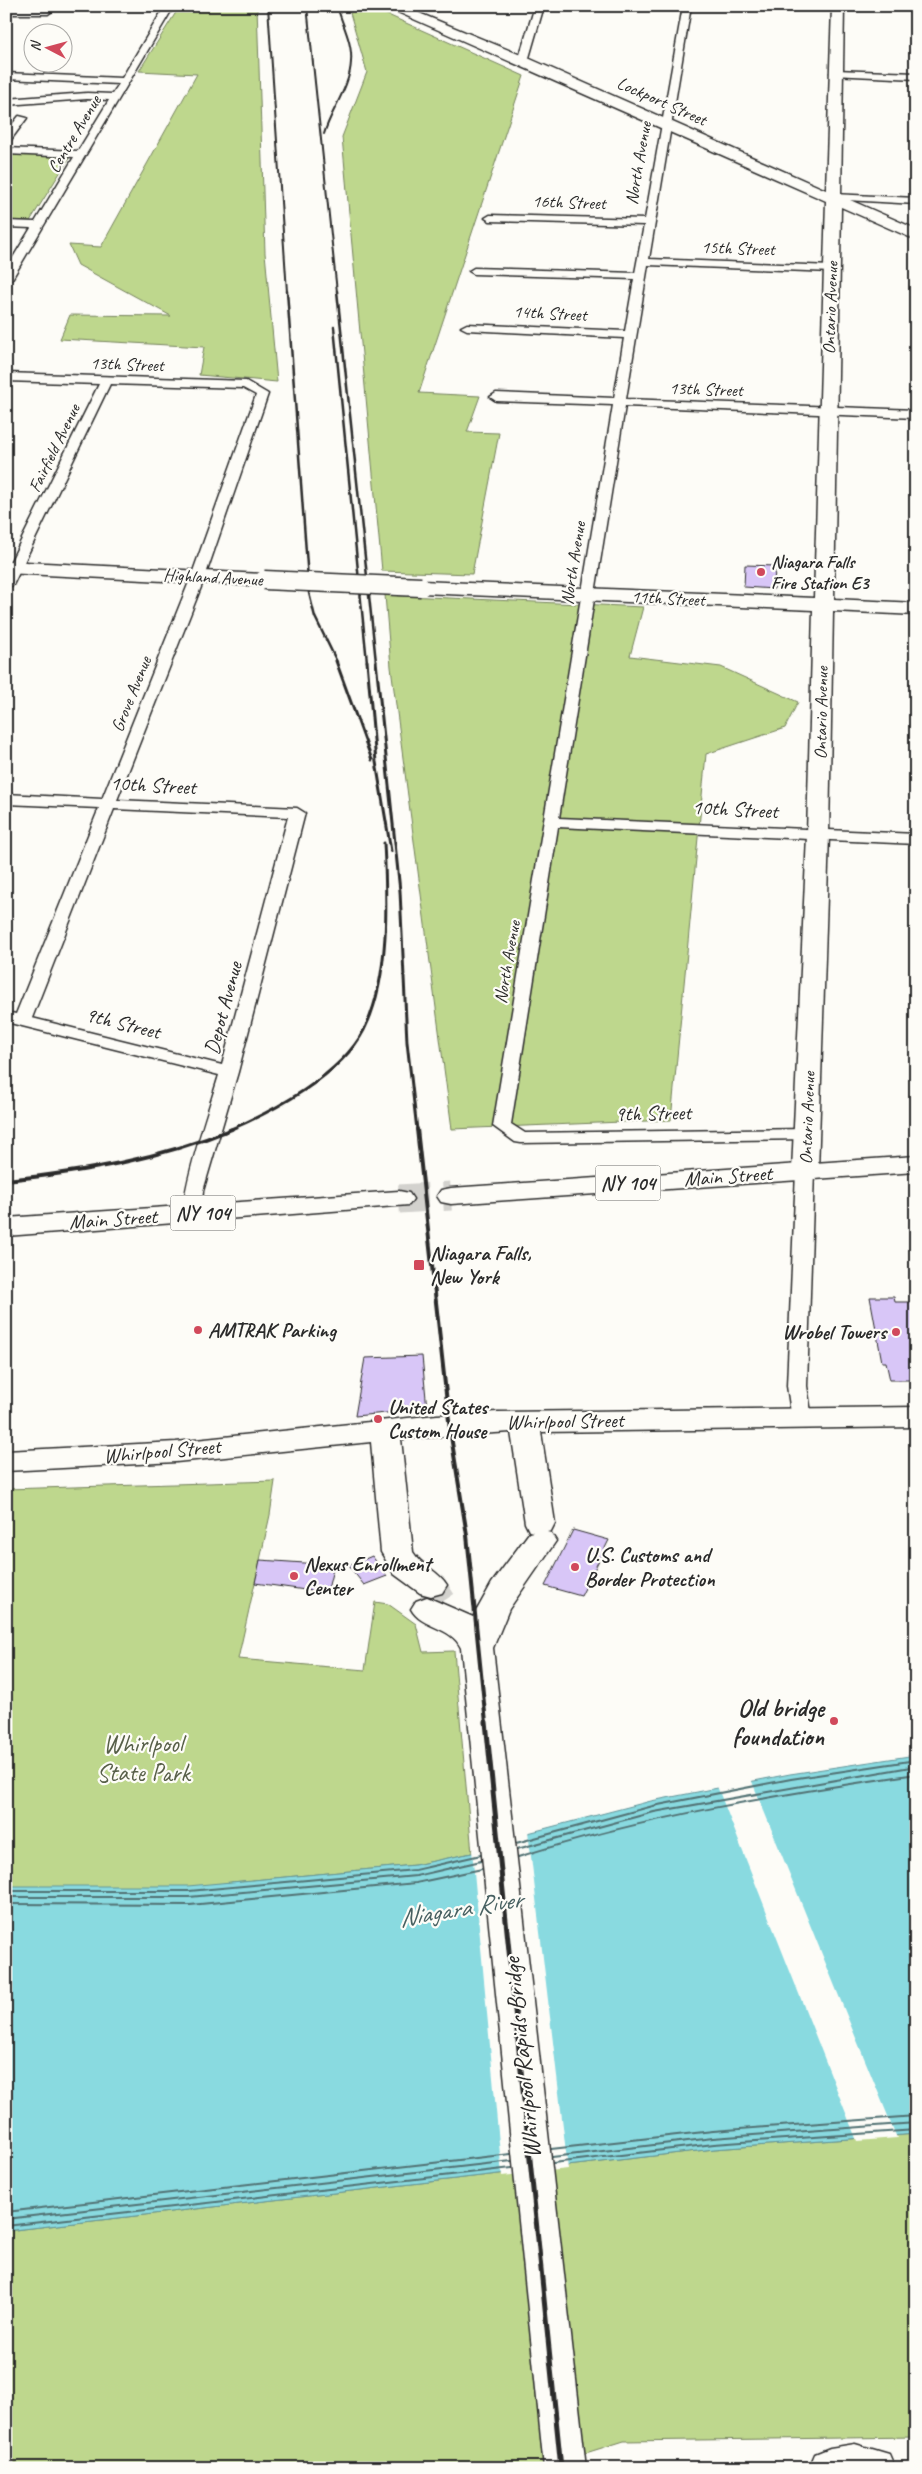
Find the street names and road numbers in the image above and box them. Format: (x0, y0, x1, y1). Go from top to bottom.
street label: Lockport Street (614, 71, 712, 131)
street label: Centre Avenue (42, 90, 106, 177)
street label: North Avenue (620, 119, 656, 206)
street label: 16th Street (532, 190, 608, 214)
street label: 15th Street (701, 236, 777, 260)
street label: Ontario Avenue (817, 260, 843, 355)
street label: 14th Street (513, 300, 589, 326)
street label: 13th Street (90, 352, 166, 376)
street label: 13th Street (669, 377, 745, 401)
street label: Fairfield Avenue (23, 399, 85, 496)
street label: North Avenue (556, 519, 591, 606)
street label: Highland Avenue (163, 563, 264, 591)
street label: 11th Street (631, 585, 707, 611)
street label: Grove Avenue (106, 652, 156, 735)
street label: Ontario Avenue (809, 665, 833, 760)
street label: 10th Street (109, 770, 199, 800)
street label: 10th Street (691, 794, 781, 824)
street label: North Avenue (489, 918, 525, 1005)
street label: Depot Avenue (198, 958, 248, 1057)
street label: 9th Street (83, 1001, 165, 1045)
street label: Ontario Avenue (794, 1070, 820, 1165)
street label: 9th Street (615, 1099, 693, 1127)
street label: Main Street (683, 1160, 775, 1192)
road number: NY 104 (596, 1166, 660, 1200)
road number: NY 104 (170, 1196, 236, 1230)
street label: Main Street (68, 1203, 160, 1235)
street label: Whirlpool Street (506, 1407, 626, 1435)
street label: Whirlpool Street (102, 1433, 224, 1469)
street label: Whirlpool Rapids Bridge (495, 1954, 548, 2160)

